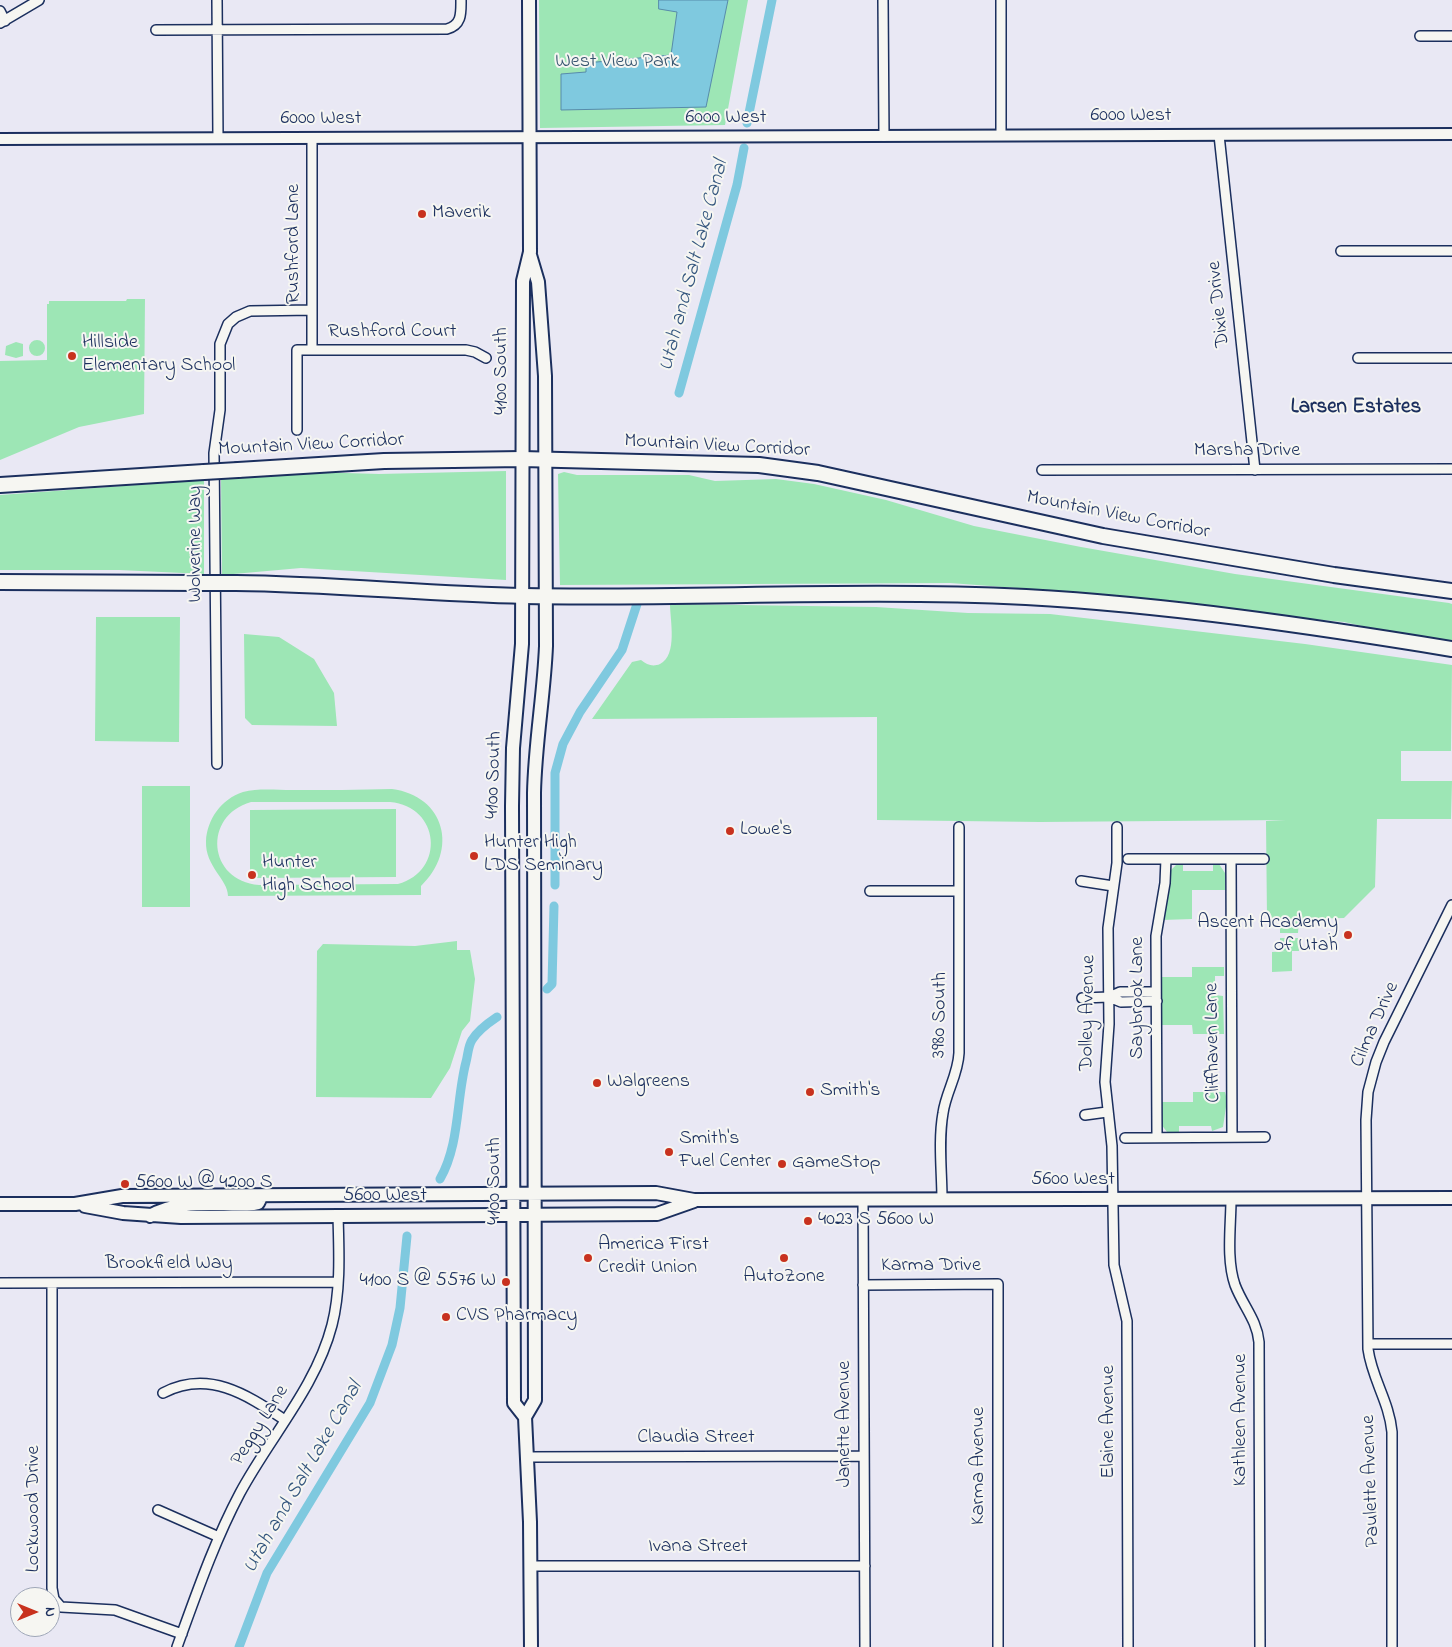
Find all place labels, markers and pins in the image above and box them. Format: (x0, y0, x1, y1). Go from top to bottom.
place label: Maverik (432, 202, 491, 226)
marker: Maverik (416, 208, 428, 220)
place label: Hillside Elementary School (82, 332, 235, 379)
marker: Hillside Elementary School (66, 350, 78, 362)
place label: Lowe's (740, 819, 792, 843)
marker: Lowe's (724, 825, 736, 837)
place label: Hunter High LDS Seminary (484, 832, 603, 879)
marker: Hunter High LDS Seminary (468, 850, 480, 862)
place label: Hunter High School (262, 852, 355, 899)
marker: Hunter High School (246, 869, 258, 881)
place label: Ascent Academy of Utah (1197, 912, 1338, 959)
marker: Ascent Academy of Utah (1342, 929, 1354, 941)
place label: Walgreens (607, 1071, 690, 1095)
marker: Walgreens (591, 1077, 603, 1089)
place label: Smith's (820, 1080, 880, 1104)
marker: Smith's (804, 1086, 816, 1098)
place label: Smith's Fuel Center (679, 1128, 771, 1175)
marker: Smith's Fuel Center (663, 1146, 675, 1158)
place label: GameStop (792, 1152, 881, 1176)
marker: GameStop (776, 1158, 788, 1170)
place label: 5600 W @ 4200 S (135, 1172, 273, 1196)
marker: 5600 W @ 4200 S (119, 1178, 131, 1190)
place label: 4023 S 5600 W (818, 1209, 934, 1233)
marker: 4023 S 5600 W (802, 1215, 814, 1227)
place label: America First Credit Union (598, 1234, 709, 1281)
marker: America First Credit Union (582, 1252, 594, 1264)
marker: AutoZone (778, 1252, 790, 1264)
place label: AutoZone (743, 1266, 825, 1290)
place label: 4100 S @ 5576 W (360, 1270, 496, 1294)
marker: 4100 S @ 5576 W (500, 1276, 512, 1288)
place label: CVS Pharmacy (456, 1305, 577, 1329)
marker: CVS Pharmacy (440, 1311, 452, 1323)

